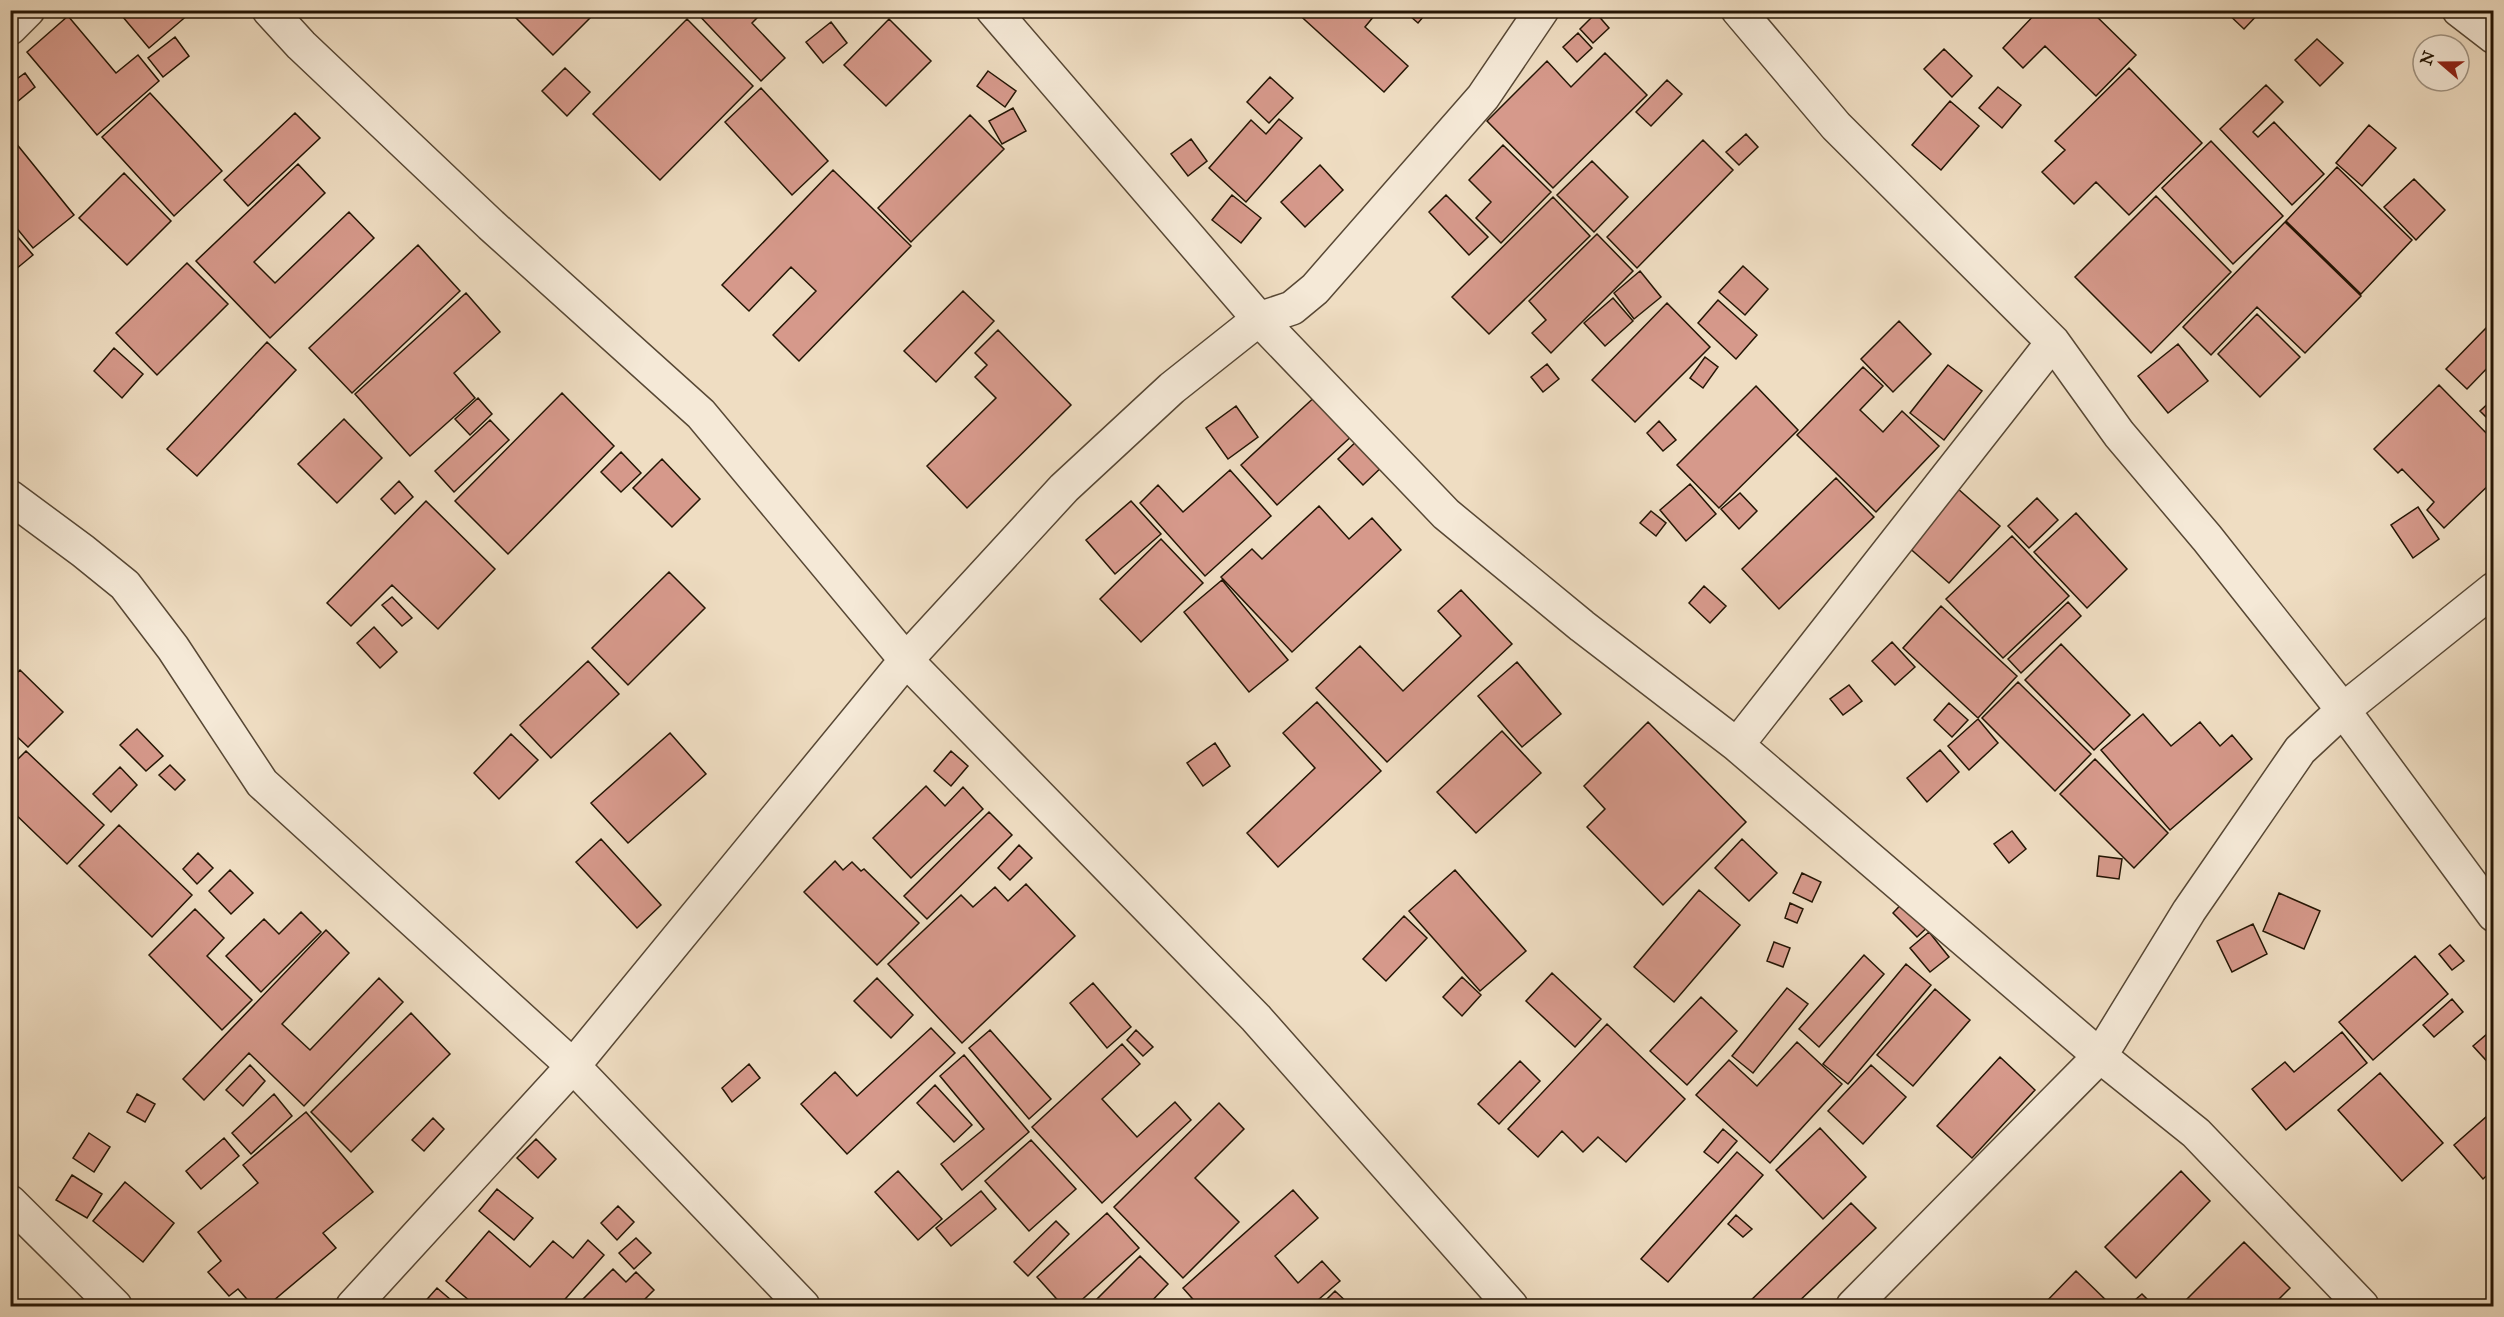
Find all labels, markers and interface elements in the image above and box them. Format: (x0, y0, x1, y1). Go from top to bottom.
north arrow (2411, 33, 2471, 93)
text: N (2416, 48, 2439, 68)

